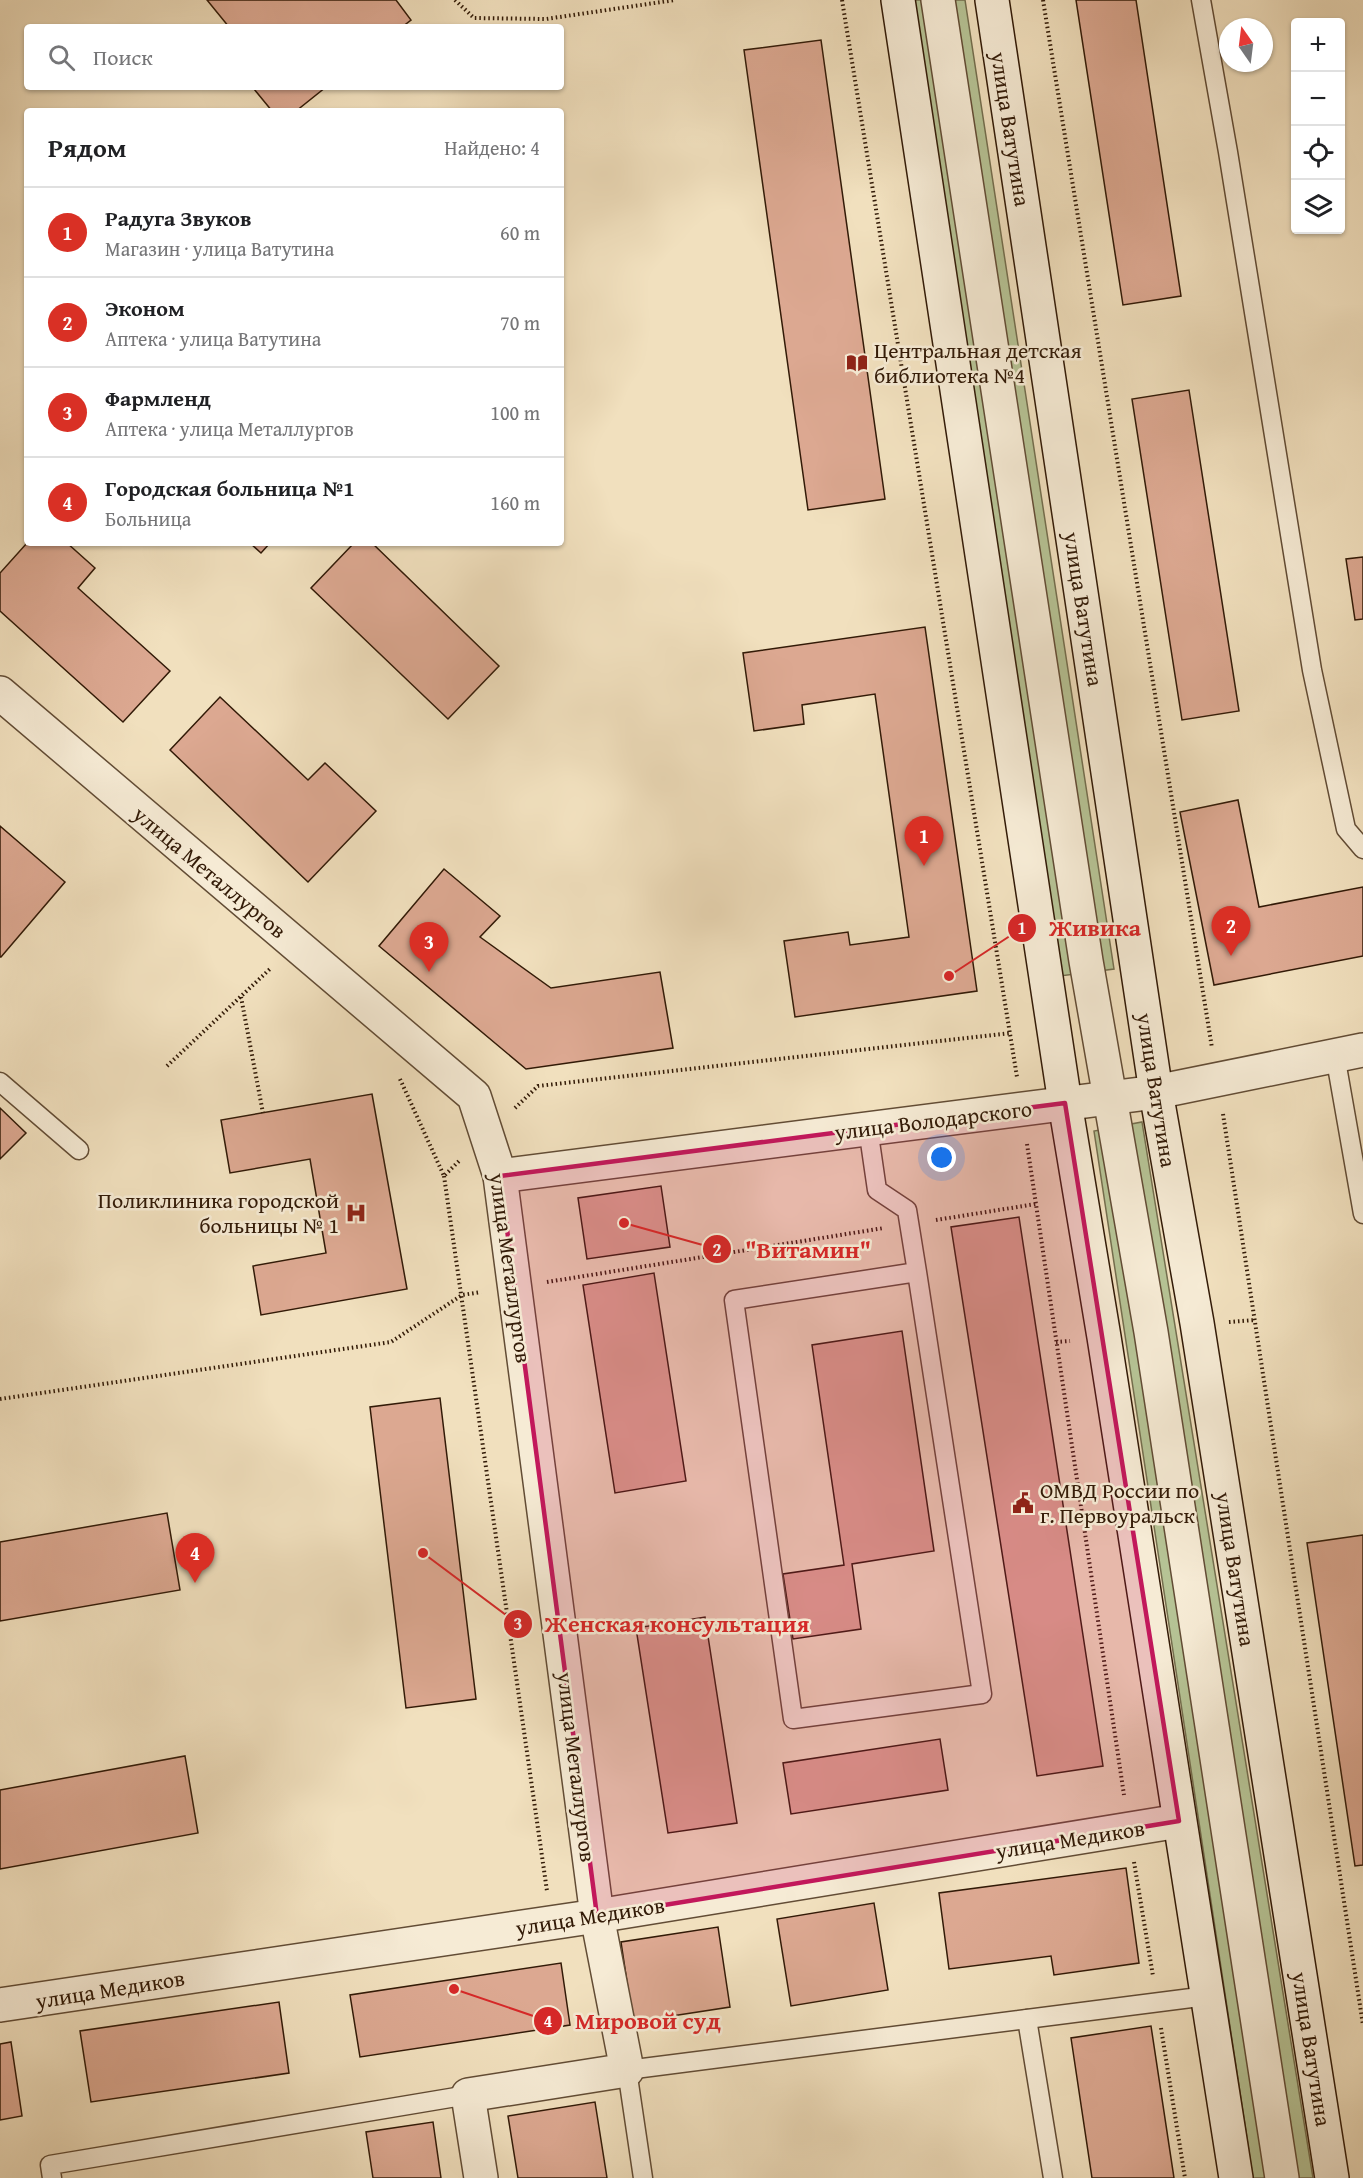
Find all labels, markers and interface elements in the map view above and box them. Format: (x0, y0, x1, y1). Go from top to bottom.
north arrow (1219, 18, 1273, 72)
map controls (1291, 18, 1345, 234)
button: + (1291, 18, 1345, 72)
search box (24, 24, 564, 90)
icon: search (45, 41, 78, 74)
text: Поиск (93, 41, 153, 73)
street label: улица Ватутина (983, 48, 1039, 209)
button: − (1291, 72, 1345, 126)
button: locate (1291, 126, 1345, 180)
text: Рядом (48, 128, 126, 167)
text: Найдено: 4 (444, 133, 540, 162)
button: layers (1291, 180, 1345, 234)
text: Радуга Звуков (105, 202, 252, 234)
text: 1 (62, 218, 73, 247)
text: 60 m (500, 218, 540, 247)
text: Магазин · улица Ватутина (105, 234, 334, 263)
text: Эконом (105, 292, 185, 324)
text: 2 (62, 308, 73, 337)
text: 70 m (500, 308, 540, 337)
text: Аптека · улица Ватутина (105, 324, 321, 353)
place label: Центральная детская библиотека №4 (874, 334, 1082, 391)
library icon: Центральная детская библиотека №4 (845, 351, 869, 375)
text: Фармленд (105, 382, 211, 414)
text: 3 (62, 398, 73, 427)
text: 100 m (490, 398, 540, 427)
text: Аптека · улица Металлургов (105, 414, 354, 443)
text: Городская больница №1 (105, 472, 355, 504)
text: 4 (62, 488, 73, 517)
text: 160 m (490, 488, 540, 517)
text: Больница (105, 504, 191, 533)
street label: улица Ватутина (1056, 528, 1112, 689)
street label: улица Металлургов (126, 798, 294, 946)
pin: 1 (904, 816, 944, 866)
pin: 2 (1212, 906, 1250, 956)
callout: Живика (1007, 907, 1153, 949)
text: Живика (1048, 910, 1142, 945)
text: 1 (1017, 914, 1027, 941)
pin: 3 (410, 922, 448, 972)
street label: улица Ватутина (1129, 1009, 1185, 1170)
street label: улица Володарского (832, 1092, 1034, 1148)
your location (927, 1143, 956, 1172)
street label: улица Металлургов (482, 1170, 540, 1365)
place label: Поликлиника городской больницы № 1 (98, 1184, 339, 1241)
hospital icon: Поликлиника городской больницы № 1 (344, 1201, 368, 1225)
callout: "Витамин" (702, 1228, 883, 1270)
text: "Витамин" (745, 1232, 871, 1267)
text: 2 (712, 1236, 722, 1263)
place label: ОМВД России по г. Первоуральск (1040, 1474, 1199, 1531)
street label: улица Ватутина (1208, 1488, 1264, 1649)
public building icon: ОМВД России по г. Первоуральск (1011, 1491, 1035, 1515)
pin: 4 (176, 1534, 214, 1583)
callout: Женская консультация (503, 1603, 821, 1645)
text: Женская консультация (544, 1606, 810, 1641)
text: 3 (513, 1610, 523, 1637)
street label: улица Металлургов (549, 1669, 605, 1864)
street label: улица Медиков (992, 1811, 1147, 1867)
street label: улица Медиков (512, 1888, 667, 1944)
street label: улица Медиков (32, 1961, 187, 2017)
street label: улица Ватутина (1284, 1968, 1340, 2129)
callout: Мировой суд (533, 2000, 732, 2042)
text: Мировой суд (575, 2003, 721, 2038)
text: 4 (543, 2007, 553, 2034)

